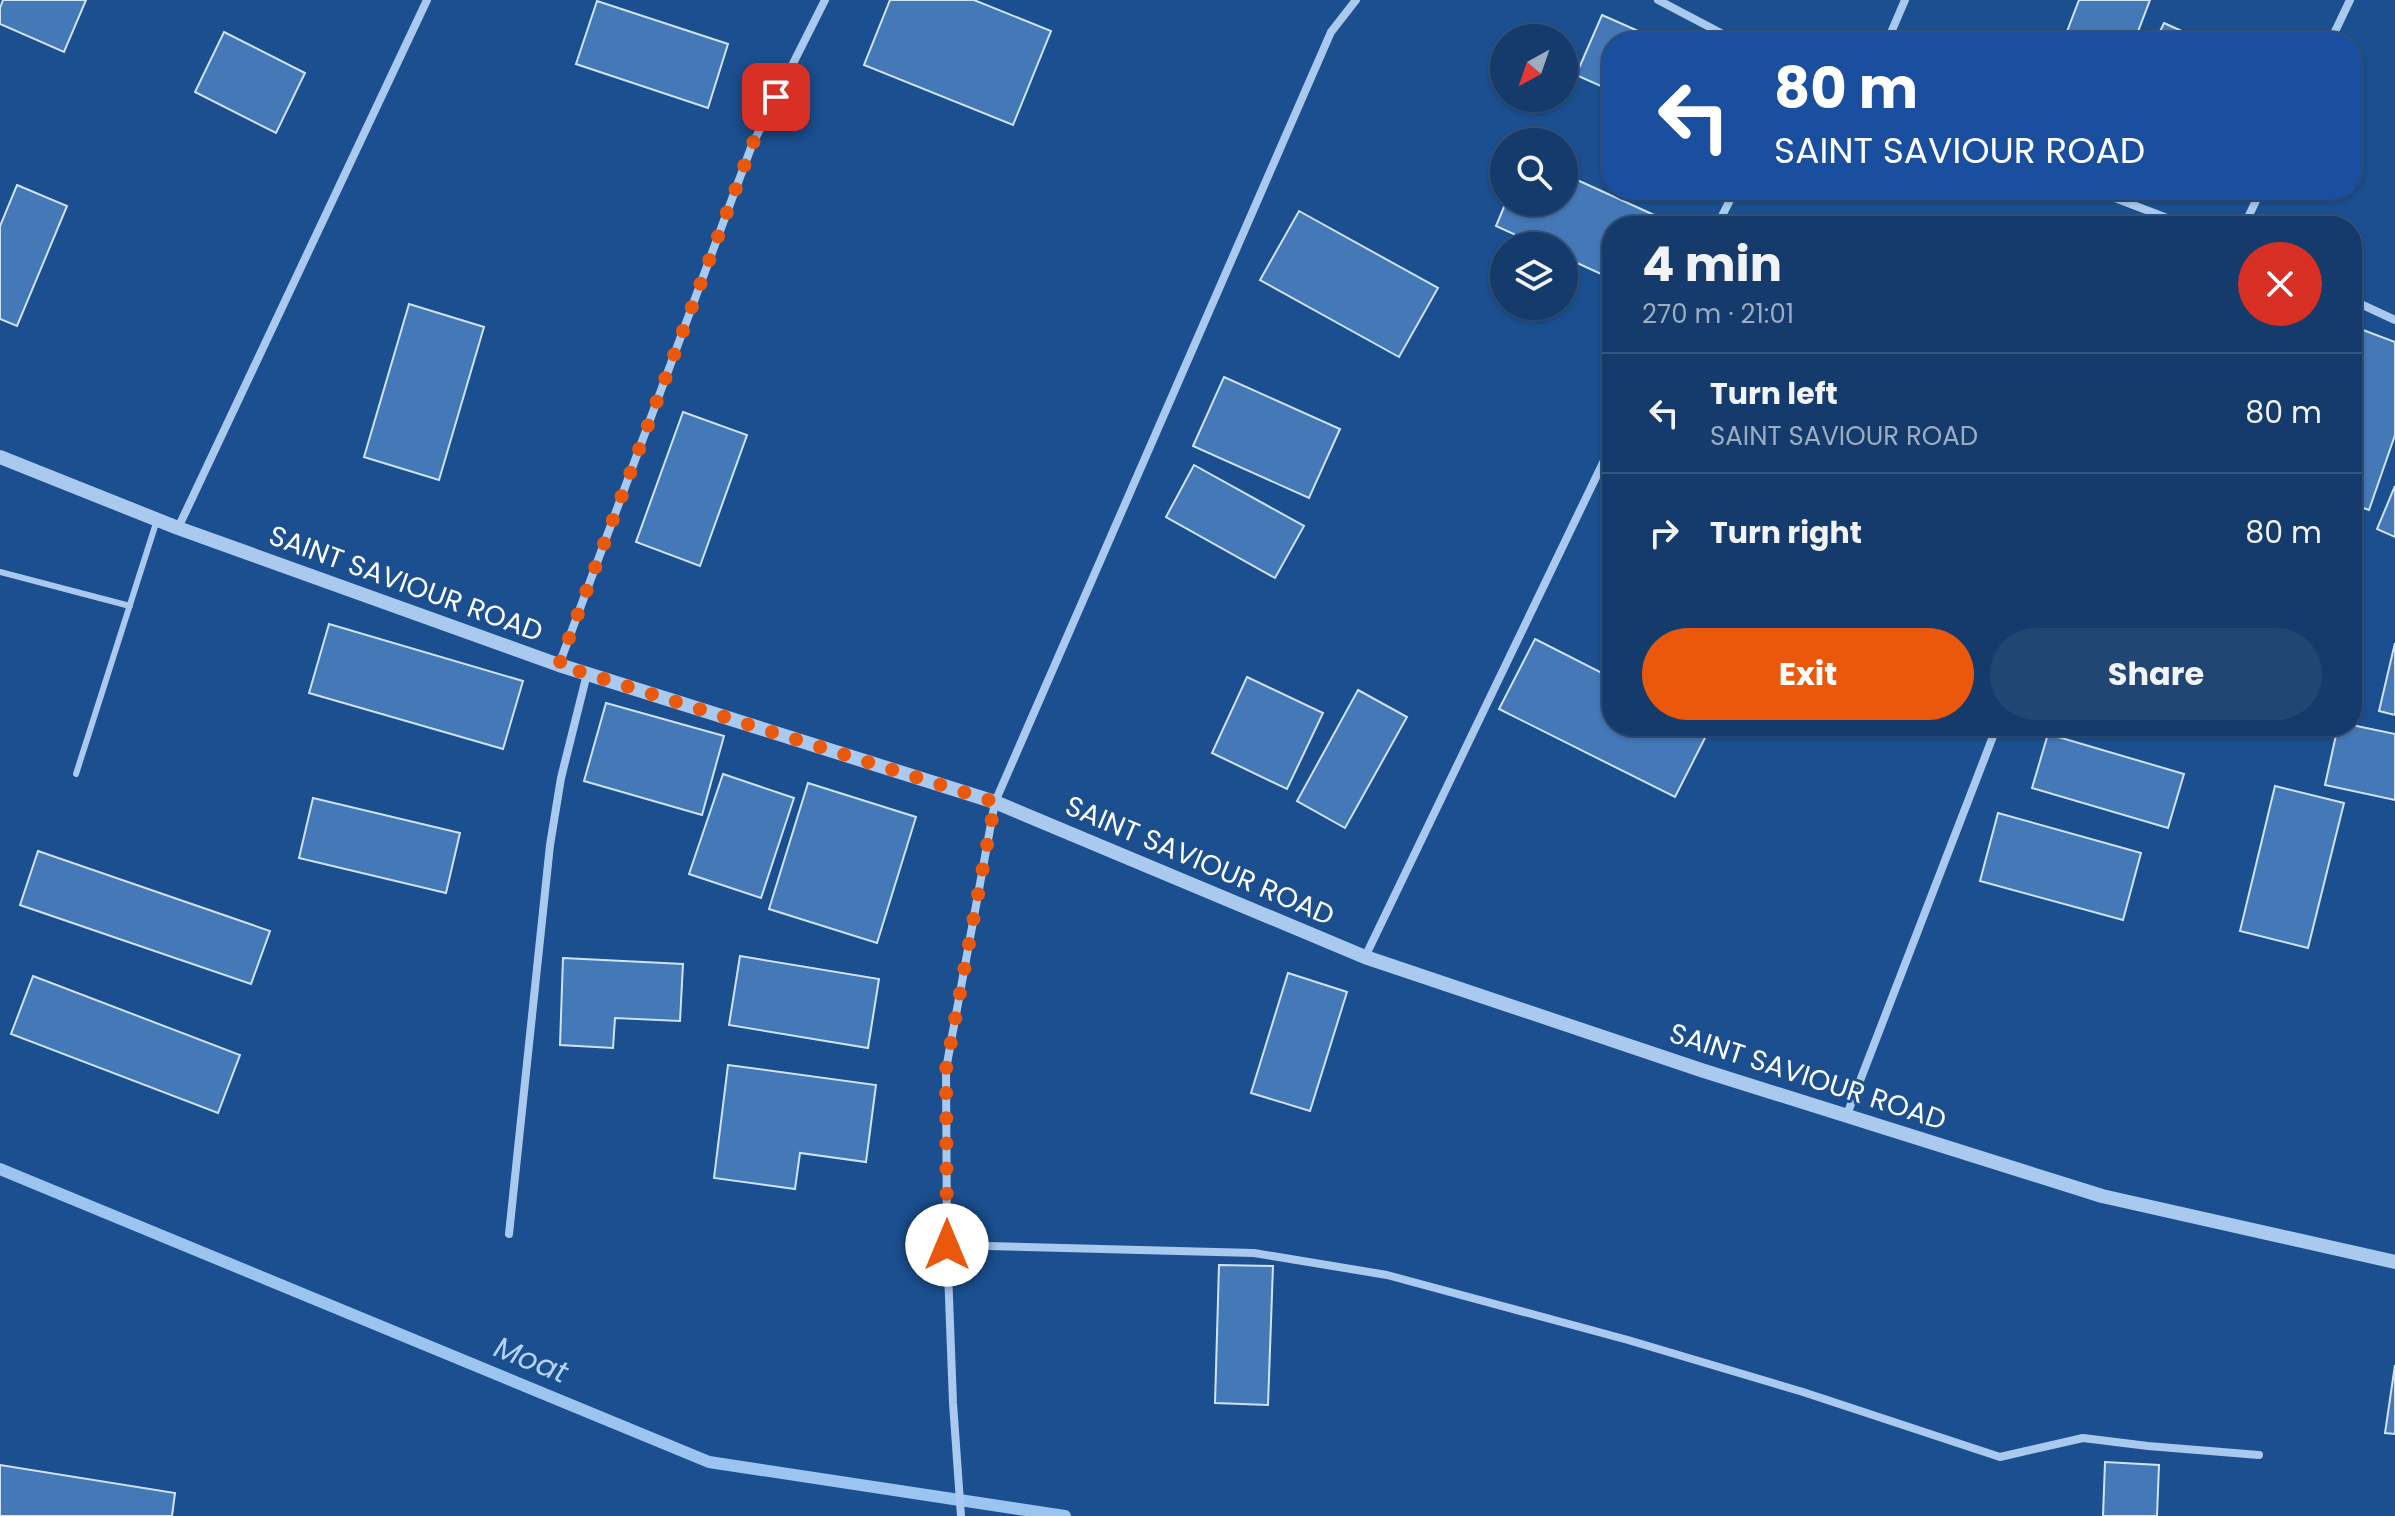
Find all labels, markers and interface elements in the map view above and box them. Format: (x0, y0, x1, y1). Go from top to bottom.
north arrow (1490, 24, 1578, 112)
map controls (1490, 24, 1578, 320)
text: 80 m (1774, 49, 1918, 128)
pin (742, 63, 810, 131)
icon: left (1642, 64, 1746, 168)
icon: arrive (754, 75, 798, 119)
text: SAINT SAVIOUR ROAD (1774, 125, 2145, 176)
button: search (1490, 128, 1578, 216)
text: 4 min (1642, 231, 1782, 298)
button: layers (1490, 232, 1578, 320)
button: close (2238, 242, 2322, 326)
text: 270 m · 21:01 (1642, 296, 1794, 332)
text: Turn left (1710, 372, 1838, 415)
icon: left (1642, 391, 1686, 435)
text: 80 m (2245, 391, 2322, 434)
text: SAINT SAVIOUR ROAD (1710, 418, 1978, 454)
icon: right (1642, 511, 1686, 555)
text: Turn right (1710, 511, 1862, 554)
text: 80 m (2245, 511, 2322, 554)
street label: SAINT SAVIOUR ROAD (263, 516, 548, 651)
button: Exit (1642, 628, 1974, 720)
button: Share (1990, 628, 2322, 720)
street label: SAINT SAVIOUR ROAD (1059, 786, 1340, 935)
street label: SAINT SAVIOUR ROAD (1665, 1013, 1951, 1140)
position arrow (905, 1203, 989, 1287)
water label: Moat (488, 1325, 576, 1394)

